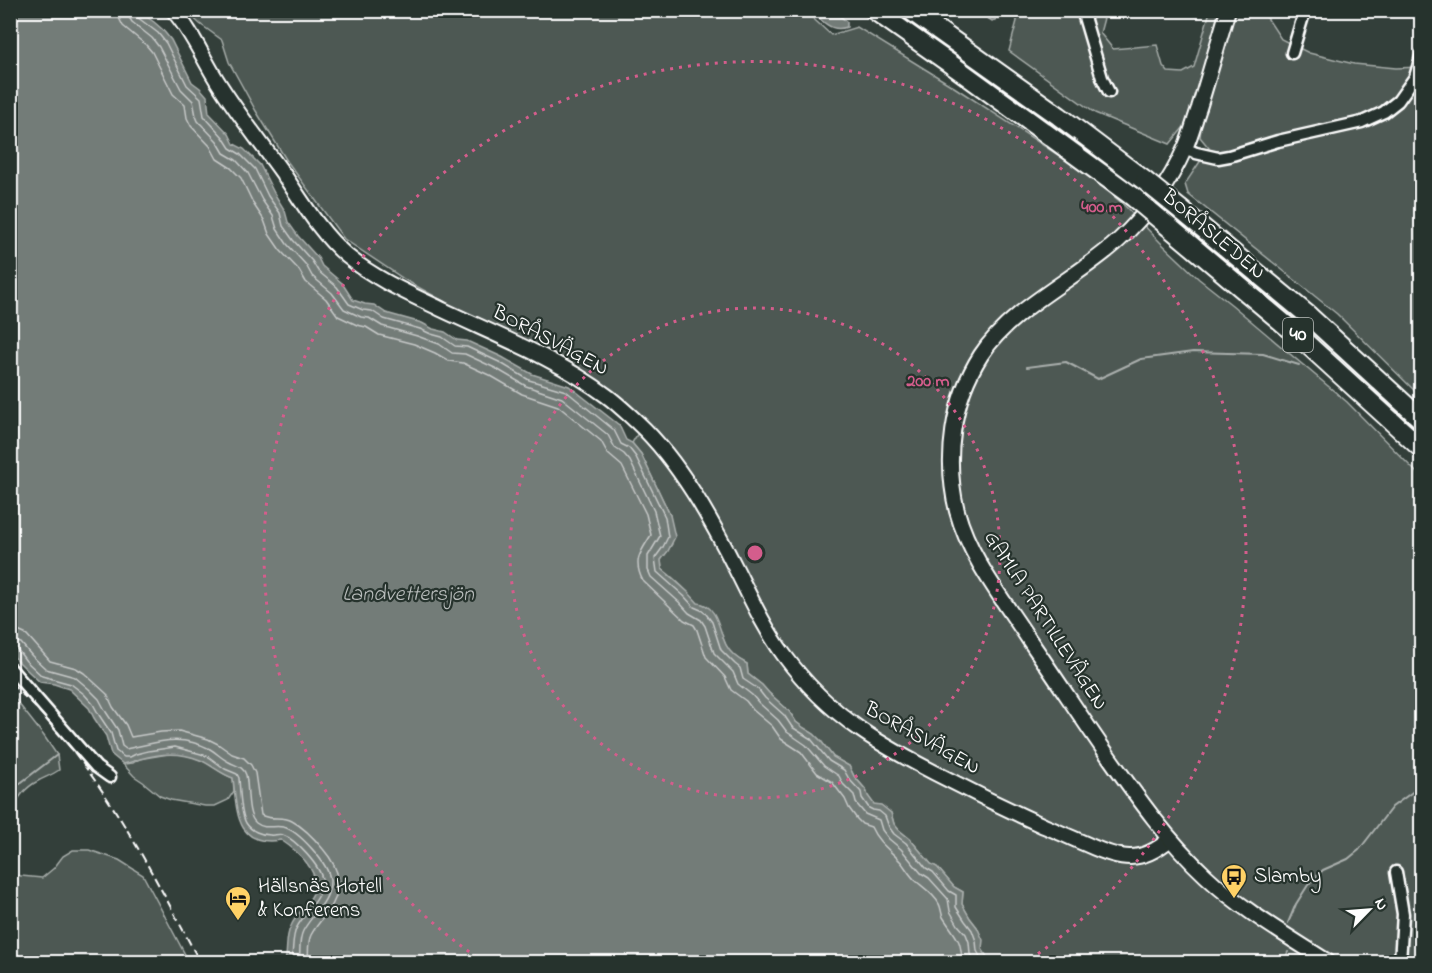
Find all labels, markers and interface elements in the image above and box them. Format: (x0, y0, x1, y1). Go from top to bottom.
street label: BORÅSLEDEN (1154, 181, 1272, 287)
text: 400 m (1081, 195, 1123, 221)
street label: BORÅSVÄGEN (486, 296, 614, 384)
road number: 40 (1283, 318, 1313, 352)
text: 200 m (906, 369, 950, 395)
street label: GAMLA PARTILLEVÄGEN (976, 525, 1114, 717)
centre of rings (745, 543, 765, 563)
water label: Landvettersjön (342, 579, 475, 611)
street label: BORÅSVÄGEN (858, 694, 986, 783)
bus stop icon: Slamby (1219, 862, 1249, 900)
place label: Slamby (1254, 862, 1321, 894)
place label: Hällsnäs Hotell & Konferens (258, 872, 382, 926)
north arrow (1339, 880, 1399, 940)
hotel icon: Hällsnäs Hotell & Konferens (223, 884, 253, 922)
text: N (1368, 895, 1394, 915)

